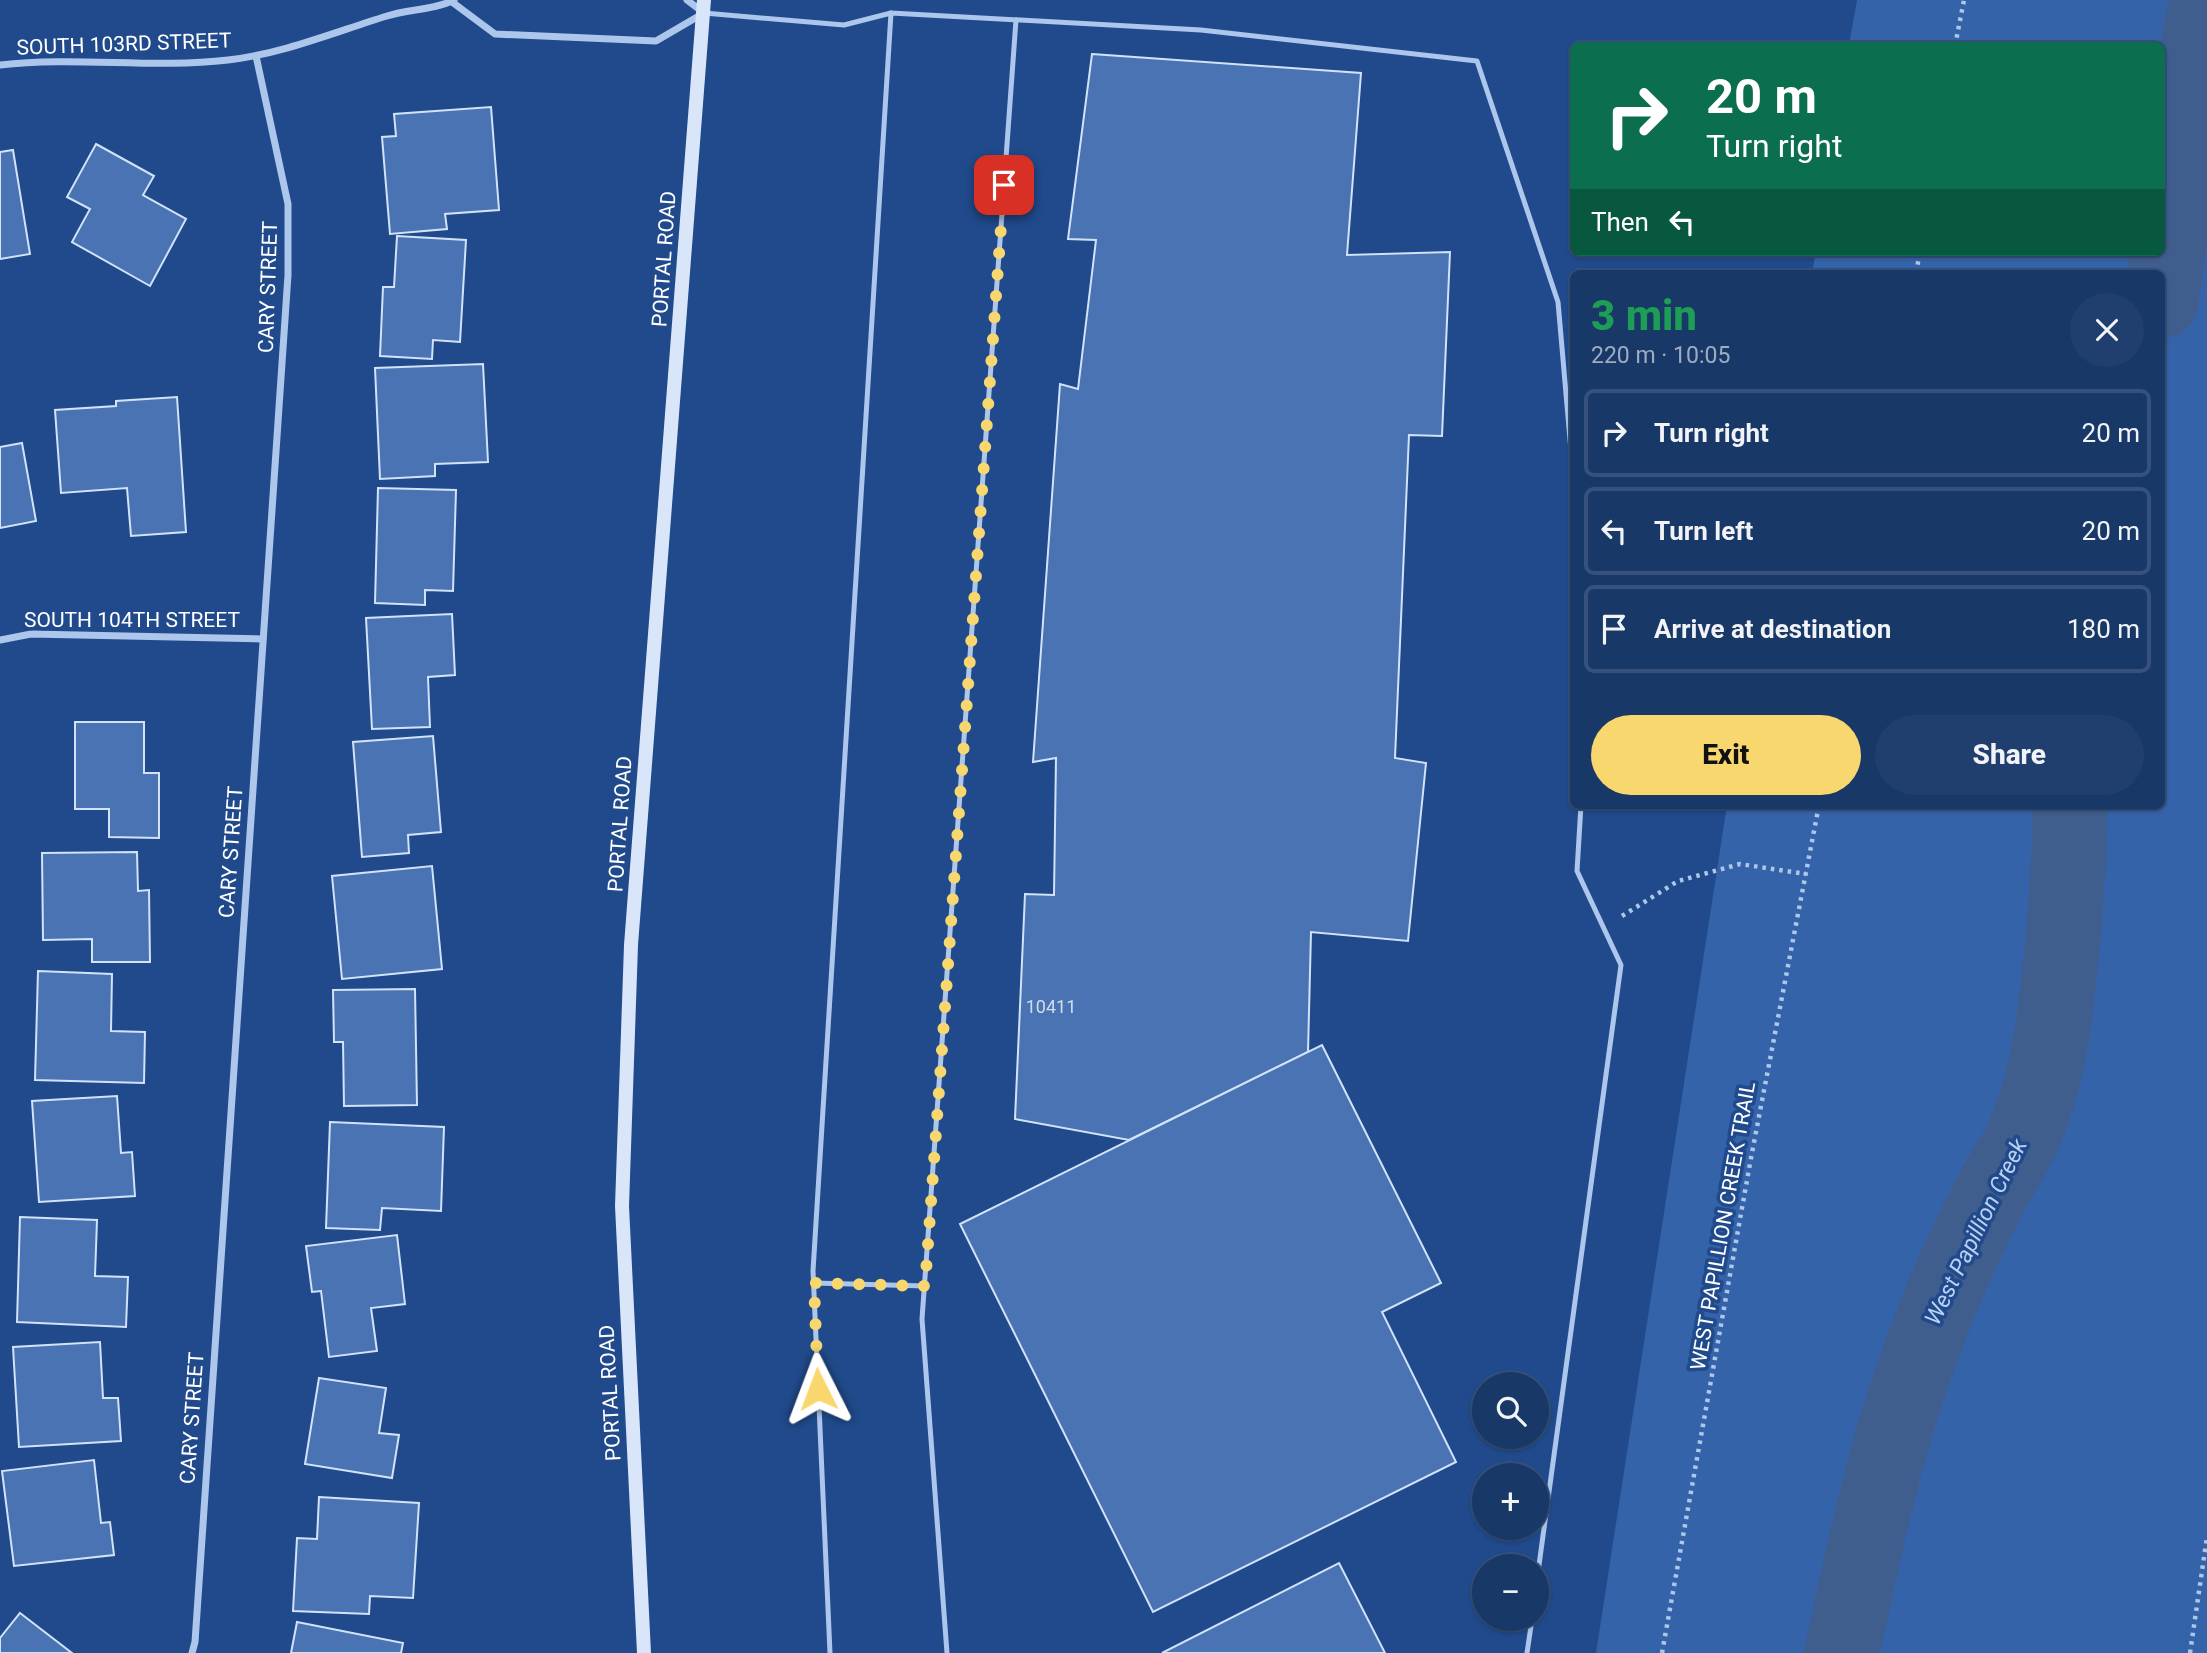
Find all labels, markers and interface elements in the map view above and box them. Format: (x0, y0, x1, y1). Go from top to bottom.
street label: SOUTH 103RD STREET (16, 28, 232, 60)
text: 20 m (1706, 68, 1817, 125)
icon: right (1591, 70, 1682, 161)
text: Turn right (1706, 127, 1842, 165)
pin (974, 155, 1034, 215)
icon: arrive (985, 166, 1023, 204)
street label: PORTAL ROAD (647, 190, 681, 328)
icon: left (1663, 203, 1701, 241)
text: Then (1591, 207, 1649, 237)
street label: CARY STREET (254, 220, 282, 353)
text: 3 min (1591, 291, 1697, 340)
button: close (2070, 293, 2144, 367)
text: 220 m · 10:05 (1591, 342, 1730, 369)
icon: right (1595, 414, 1633, 452)
text: Turn right (1654, 418, 1769, 448)
text: 20 m (2082, 418, 2140, 448)
icon: left (1595, 512, 1633, 550)
text: Turn left (1654, 516, 1753, 546)
text: 20 m (2082, 516, 2140, 546)
street label: SOUTH 104TH STREET (24, 608, 240, 632)
icon: arrive (1595, 610, 1633, 648)
text: Arrive at destination (1654, 614, 1891, 644)
text: 180 m (2067, 614, 2140, 644)
button: Exit (1591, 715, 1861, 795)
button: Share (1875, 715, 2144, 795)
street label: PORTAL ROAD (603, 755, 637, 893)
street label: CARY STREET (214, 785, 248, 919)
house number: 10411 (1026, 996, 1076, 1017)
street label: WEST PAPILLION CREEK TRAIL (1686, 1080, 1760, 1372)
water label: West Papillion Creek (1919, 1134, 2033, 1329)
street label: PORTAL ROAD (594, 1324, 626, 1462)
street label: CARY STREET (175, 1351, 209, 1485)
position arrow (781, 1352, 855, 1426)
map controls (1472, 1372, 1549, 1631)
button: search (1472, 1372, 1549, 1449)
button: + (1472, 1463, 1549, 1540)
button: − (1472, 1554, 1549, 1631)

